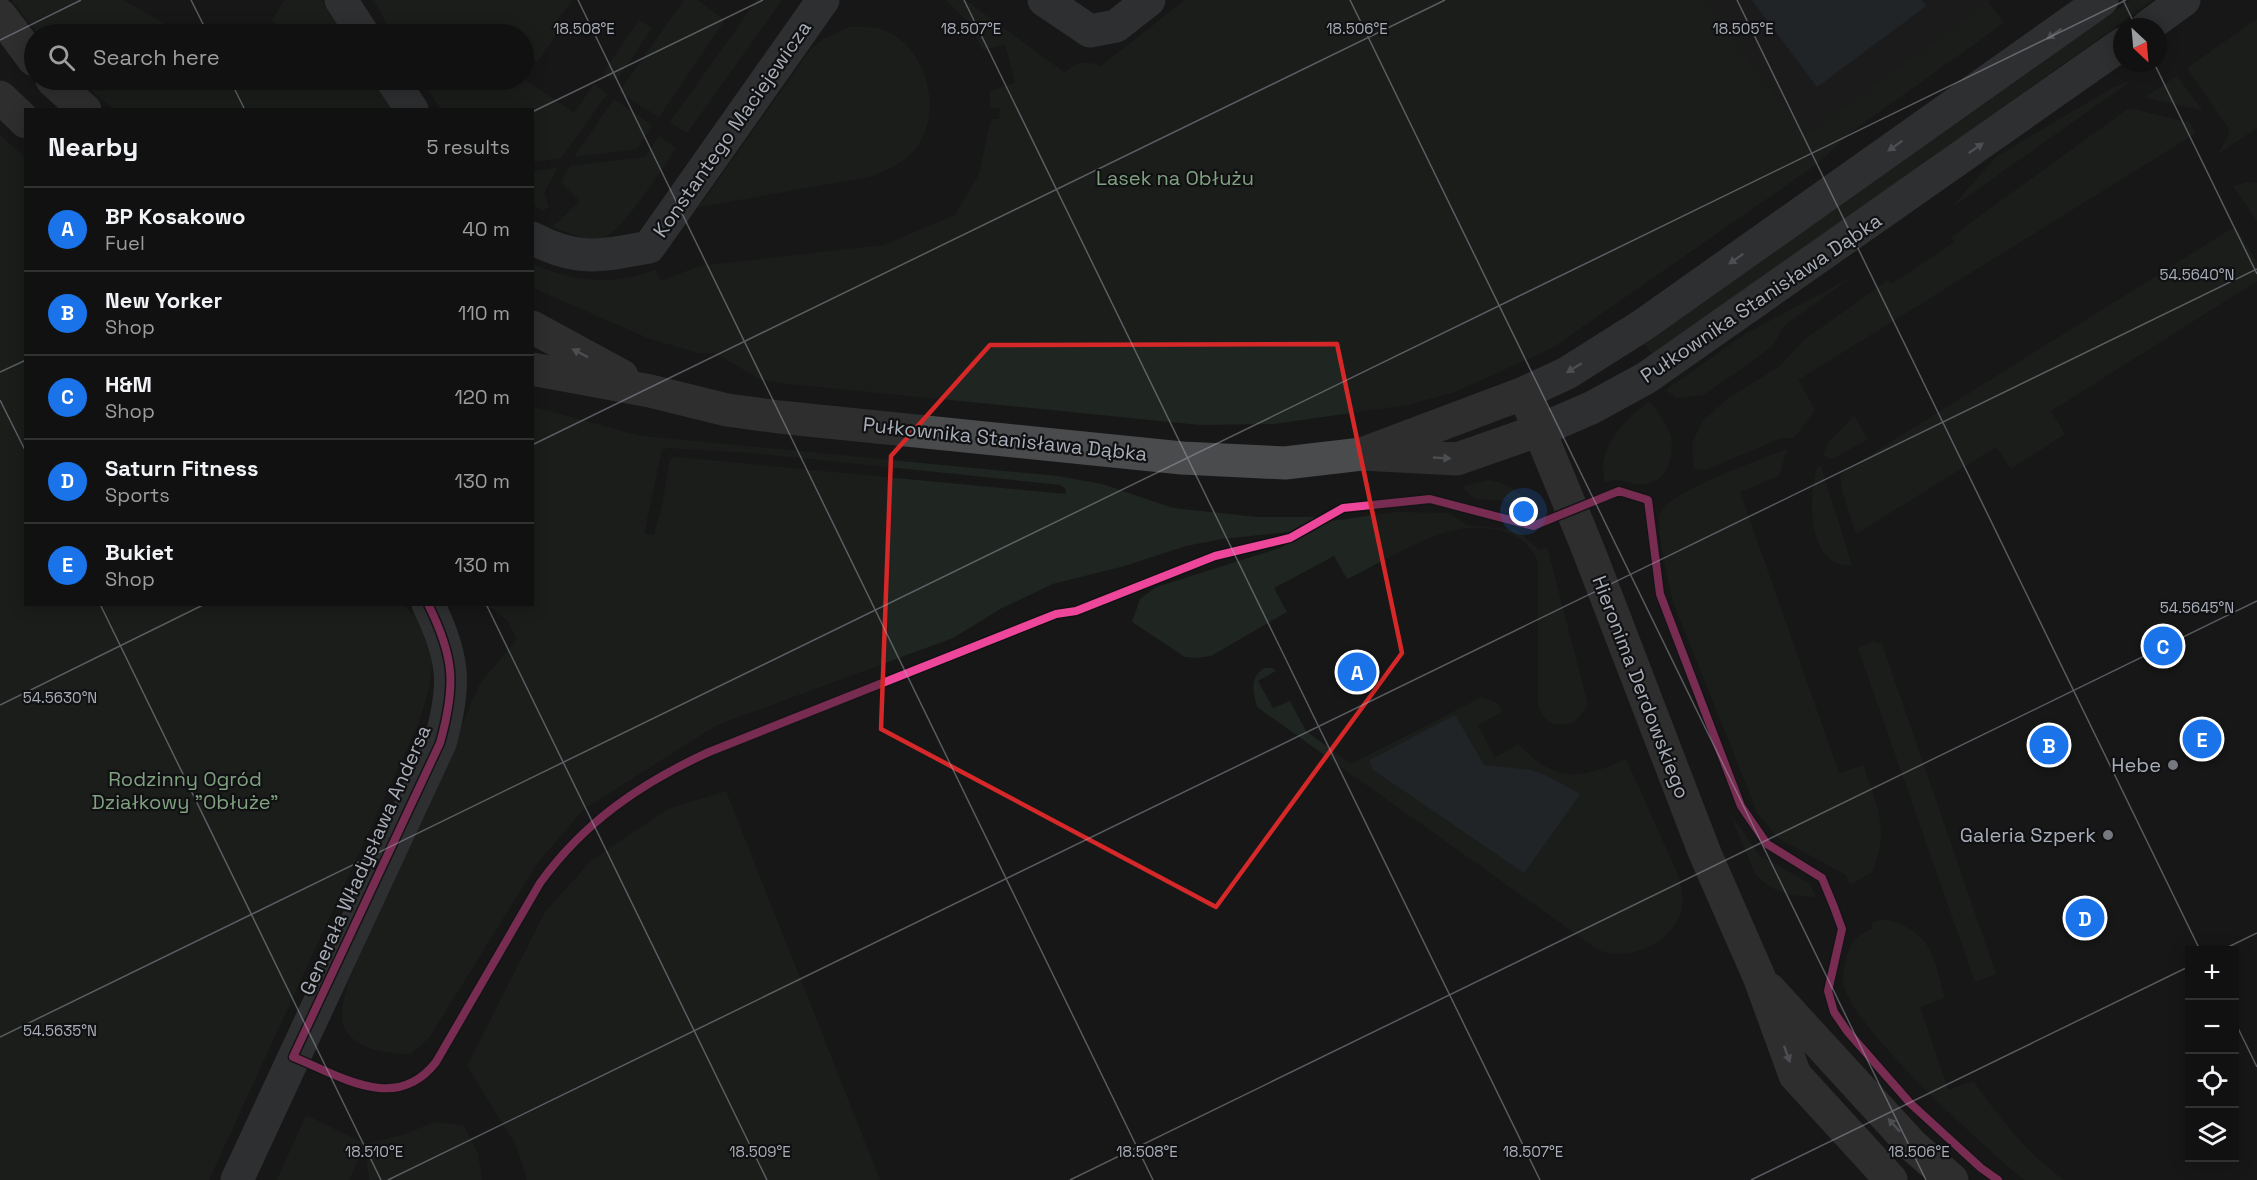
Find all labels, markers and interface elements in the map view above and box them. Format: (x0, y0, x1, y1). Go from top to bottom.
street label: Konstantego Maciejewicza (647, 16, 817, 242)
north arrow (2113, 18, 2167, 72)
text: 18.508°E (553, 19, 615, 38)
text: 18.507°E (941, 19, 1001, 38)
text: 18.506°E (1326, 19, 1388, 38)
text: 18.505°E (1712, 19, 1774, 38)
search box (24, 24, 534, 90)
one-way arrow (2046, 28, 2062, 40)
icon: search (45, 41, 78, 74)
text: Search here (93, 43, 220, 71)
text: Nearby (48, 130, 138, 164)
text: 5 results (426, 134, 510, 160)
one-way arrow (1887, 140, 1902, 152)
one-way arrow (1968, 142, 1984, 154)
park label: Lasek na Obłużu (1096, 165, 1254, 191)
text: BP Kosakowo (105, 202, 245, 230)
street label: Pułkownika Stanisława Dąbka (1635, 207, 1887, 389)
text: A (61, 216, 74, 242)
text: 40 m (462, 216, 510, 242)
text: Fuel (105, 230, 145, 256)
one-way arrow (1728, 253, 1744, 265)
text: 54.5640°N (2160, 265, 2235, 284)
text: New Yorker (105, 286, 222, 314)
text: B (61, 300, 74, 326)
text: 110 m (458, 300, 510, 326)
text: Shop (105, 314, 155, 340)
one-way arrow (572, 348, 589, 358)
one-way arrow (1566, 363, 1582, 374)
text: H&M (105, 370, 152, 398)
text: C (61, 384, 74, 410)
text: 120 m (454, 384, 510, 410)
text: Shop (105, 398, 155, 424)
street label: Pułkownika Stanisława Dąbka (862, 411, 1148, 467)
text: Saturn Fitness (105, 454, 259, 482)
one-way arrow (1432, 454, 1451, 463)
text: D (61, 468, 74, 494)
text: 130 m (454, 468, 510, 494)
text: Sports (105, 482, 170, 508)
your location (1509, 497, 1538, 526)
text: Bukiet (105, 538, 174, 566)
text: E (62, 552, 73, 578)
text: 130 m (454, 552, 510, 578)
text: Shop (105, 566, 155, 592)
street label: Hieronima Derdowskiego (1586, 572, 1696, 802)
text: 54.5645°N (2160, 598, 2234, 617)
pin: C (2144, 624, 2182, 668)
pin: A (1338, 650, 1376, 694)
text: 54.5630°N (23, 688, 97, 707)
pin: E (2182, 716, 2222, 762)
street label: Generała Władysława Andersa (294, 721, 436, 999)
pin: B (2030, 722, 2068, 768)
place label: Hebe (2111, 752, 2161, 778)
marker: Hebe (2166, 758, 2180, 772)
park label: Rodzinny Ogród Działkowy "Obłuże" (91, 766, 279, 815)
place label: Galeria Szperk (1960, 822, 2096, 848)
marker: Galeria Szperk (2101, 828, 2115, 842)
pin: D (2066, 896, 2104, 940)
map controls (2185, 946, 2239, 1162)
button: + (2185, 946, 2239, 1000)
button: − (2185, 1000, 2239, 1054)
text: 54.5635°N (23, 1021, 97, 1040)
one-way arrow (1782, 1045, 1792, 1063)
button: locate (2185, 1054, 2239, 1108)
button: layers (2185, 1108, 2239, 1162)
one-way arrow (1887, 1118, 1901, 1133)
text: 18.510°E (345, 1142, 403, 1161)
text: 18.509°E (729, 1142, 791, 1161)
text: 18.508°E (1116, 1142, 1178, 1161)
text: 18.507°E (1503, 1142, 1563, 1161)
text: 18.506°E (1888, 1142, 1950, 1161)

